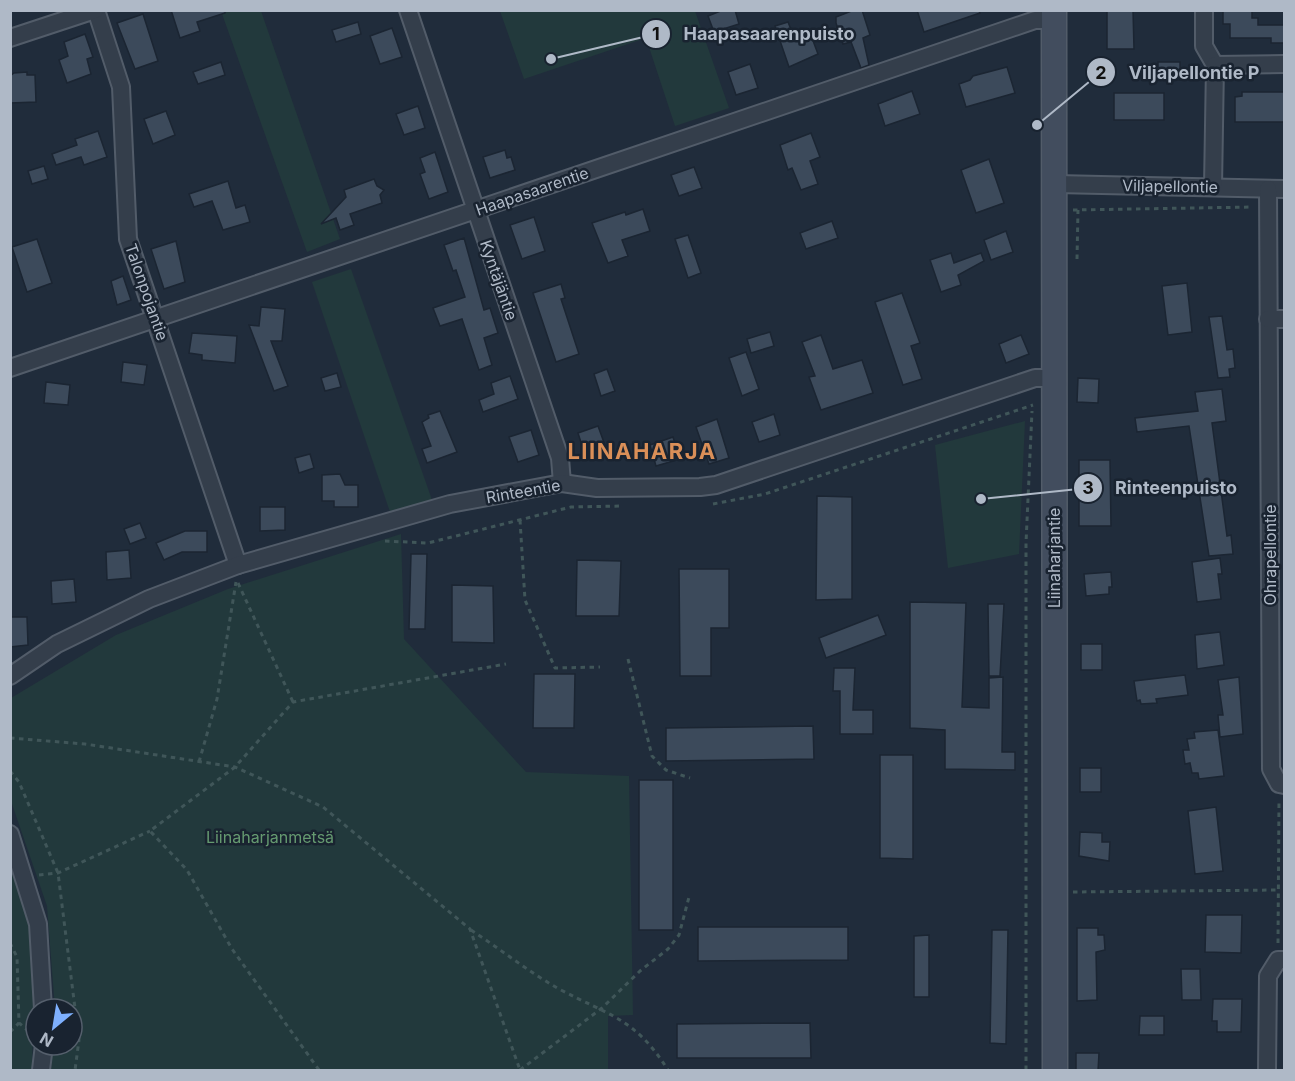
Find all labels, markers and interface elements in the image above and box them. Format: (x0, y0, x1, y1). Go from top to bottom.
callout: Haapasaarenpuisto (641, 16, 866, 52)
text: 1 (652, 23, 660, 44)
text: Haapasaarenpuisto (683, 23, 855, 44)
callout: Viljapellontie P (1086, 54, 1271, 90)
text: 2 (1095, 62, 1107, 83)
text: Viljapellontie P (1129, 62, 1259, 83)
street label: Haapasaarentie (473, 162, 591, 220)
street label: Viljapellontie (1122, 175, 1218, 197)
street label: Kyntäjäntie (476, 237, 522, 323)
street label: Talonpojantie (121, 241, 173, 343)
district label: LIINAHARJA (567, 438, 717, 464)
callout: Rinteenpuisto (1073, 470, 1249, 506)
street label: Rinteentie (484, 475, 562, 507)
text: 3 (1082, 477, 1094, 498)
text: Rinteenpuisto (1115, 477, 1237, 498)
street label: Ohrapellontie (1260, 504, 1280, 606)
street label: Liinaharjantie (1044, 508, 1064, 608)
park label: Liinaharjanmetsä (206, 827, 334, 847)
north arrow (24, 997, 84, 1057)
text: N (36, 1028, 57, 1052)

